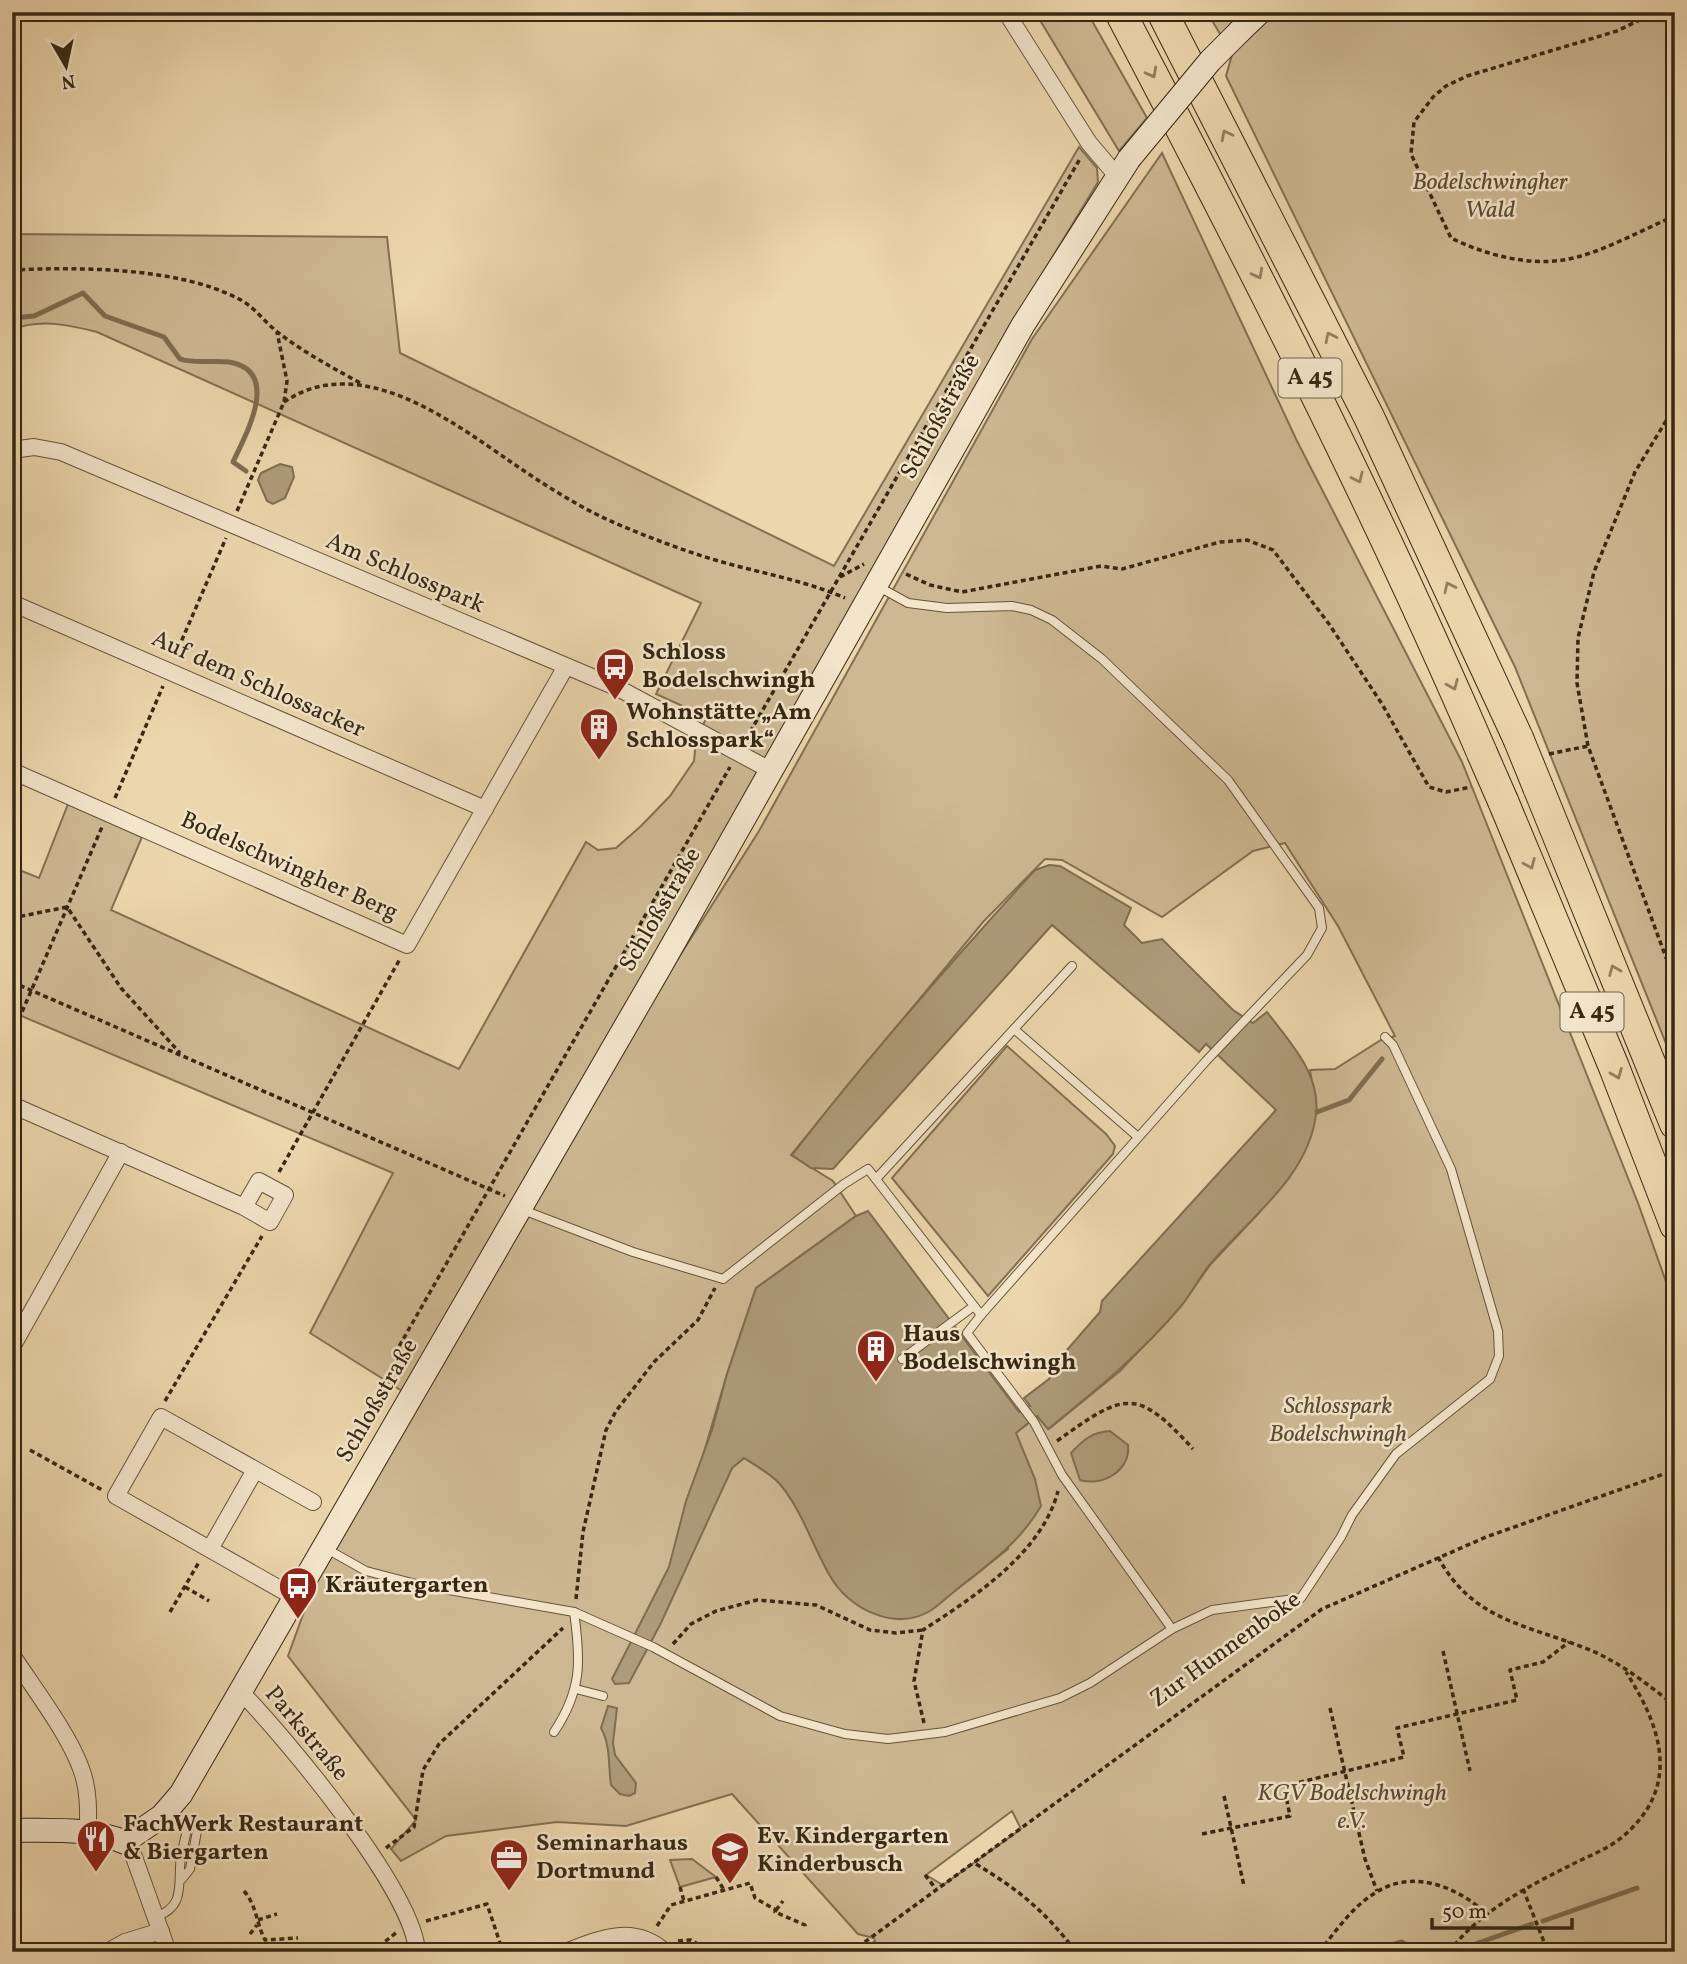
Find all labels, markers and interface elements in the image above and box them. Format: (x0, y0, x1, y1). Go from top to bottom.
north arrow (32, 32, 102, 102)
one-way arrow (1144, 66, 1157, 78)
text: N (59, 67, 77, 95)
one-way arrow (1220, 130, 1234, 142)
park label: Bodelschwingher Wald (1412, 166, 1569, 228)
one-way arrow (1249, 267, 1263, 279)
one-way arrow (1324, 332, 1338, 345)
street label: Schloßstraße (893, 348, 989, 486)
road number: A 45 (1278, 358, 1342, 398)
one-way arrow (1350, 471, 1364, 483)
street label: Am Schlosspark (320, 525, 490, 623)
one-way arrow (1443, 582, 1457, 594)
street label: Auf dem Schlossacker (146, 623, 370, 747)
place label: Schloss Bodelschwingh (642, 636, 815, 698)
bus stop icon: Schloss Bodelschwingh (594, 646, 636, 701)
one-way arrow (1445, 678, 1459, 690)
place label: Wohnstätte „Am Schlosspark“ (626, 696, 812, 758)
building icon: Wohnstätte „Am Schlosspark“ (578, 706, 620, 761)
street label: Bodelschwingher Berg (175, 804, 403, 930)
street label: Schloßstraße (612, 842, 710, 978)
one-way arrow (1522, 857, 1536, 869)
one-way arrow (1608, 965, 1622, 977)
road number: A 45 (1560, 993, 1624, 1032)
one-way arrow (1609, 1067, 1623, 1079)
place label: Haus Bodelschwingh (903, 1318, 1076, 1380)
building icon: Haus Bodelschwingh (855, 1328, 897, 1383)
street label: Schloßstraße (329, 1333, 427, 1469)
park label: Schlosspark Bodelschwingh (1269, 1390, 1407, 1452)
bus stop icon: Kräutergarten (277, 1565, 319, 1620)
place label: Kräutergarten (325, 1569, 489, 1603)
street label: Zur Hunnenboke (1143, 1584, 1309, 1716)
street label: Parkstraße (256, 1679, 356, 1789)
park label: KGV Bodelschwingh e.V. (1257, 1777, 1447, 1839)
place label: FachWerk Restaurant & Biergarten (123, 1808, 363, 1870)
restaurant icon: FachWerk Restaurant & Biergarten (75, 1818, 117, 1873)
place label: Ev. Kindergarten Kinderbusch (757, 1820, 949, 1882)
place label: Seminarhaus Dortmund (536, 1827, 688, 1889)
school or university icon: Ev. Kindergarten Kinderbusch (709, 1830, 751, 1885)
office icon: Seminarhaus Dortmund (488, 1837, 530, 1892)
scale bar (1432, 1887, 1572, 1931)
text: 50 m (1442, 1898, 1487, 1927)

